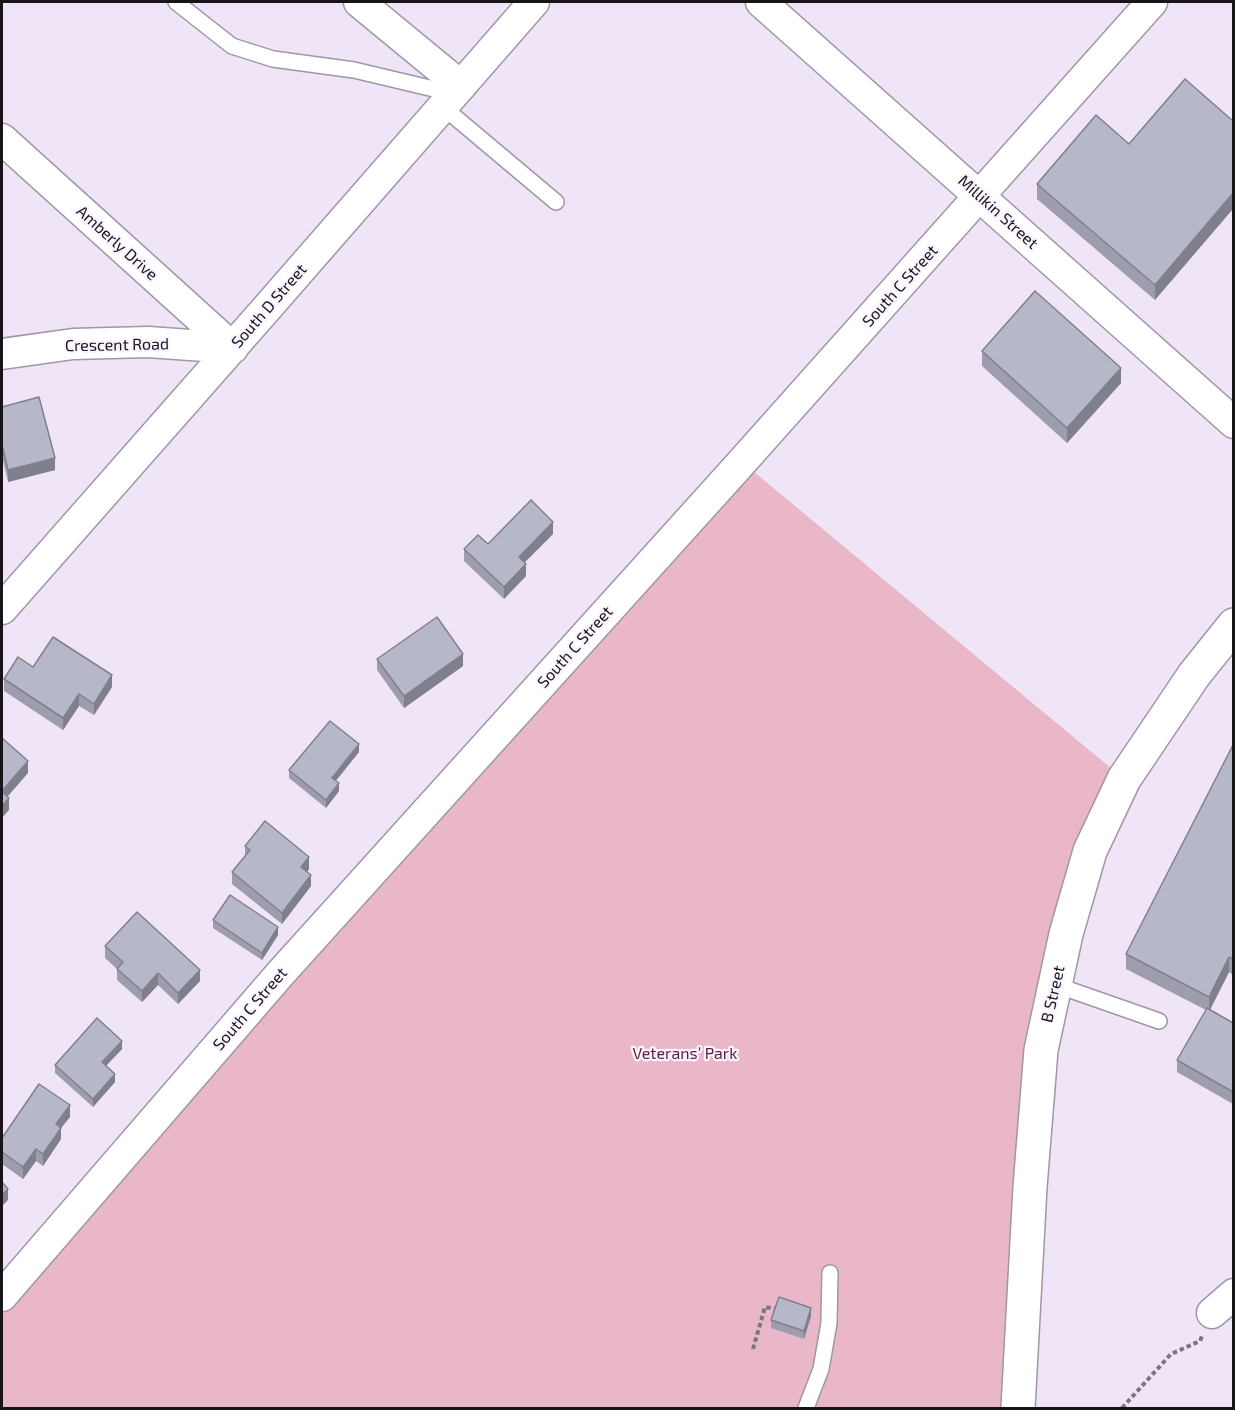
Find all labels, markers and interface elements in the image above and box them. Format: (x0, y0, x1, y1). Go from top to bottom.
street label: Millikin Street (954, 171, 1042, 253)
street label: Amberly Drive (72, 202, 162, 284)
street label: South C Street (858, 241, 942, 331)
street label: South D Street (227, 260, 311, 352)
street label: Crescent Road (65, 334, 169, 356)
street label: South C Street (533, 602, 617, 692)
street label: South C Street (209, 964, 291, 1054)
street label: B Street (1037, 964, 1069, 1024)
park label: Veterans’ Park (633, 1044, 737, 1064)

